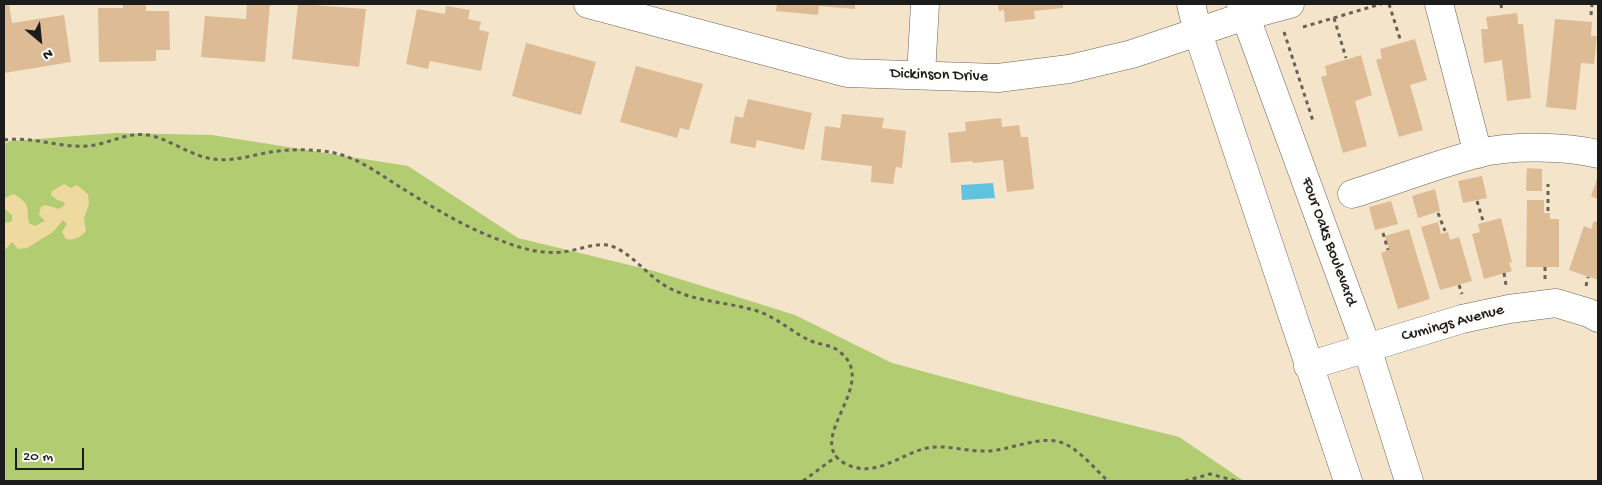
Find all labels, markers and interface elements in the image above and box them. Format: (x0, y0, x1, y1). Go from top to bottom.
north arrow (15, 15, 65, 65)
text: N (39, 44, 55, 63)
street label: Dickinson Drive (890, 65, 988, 87)
street label: Four Oaks Boulevard (1296, 175, 1360, 309)
street label: Cumings Avenue (1400, 301, 1506, 347)
scale bar (18, 438, 86, 470)
text: 20 m (23, 448, 53, 466)

